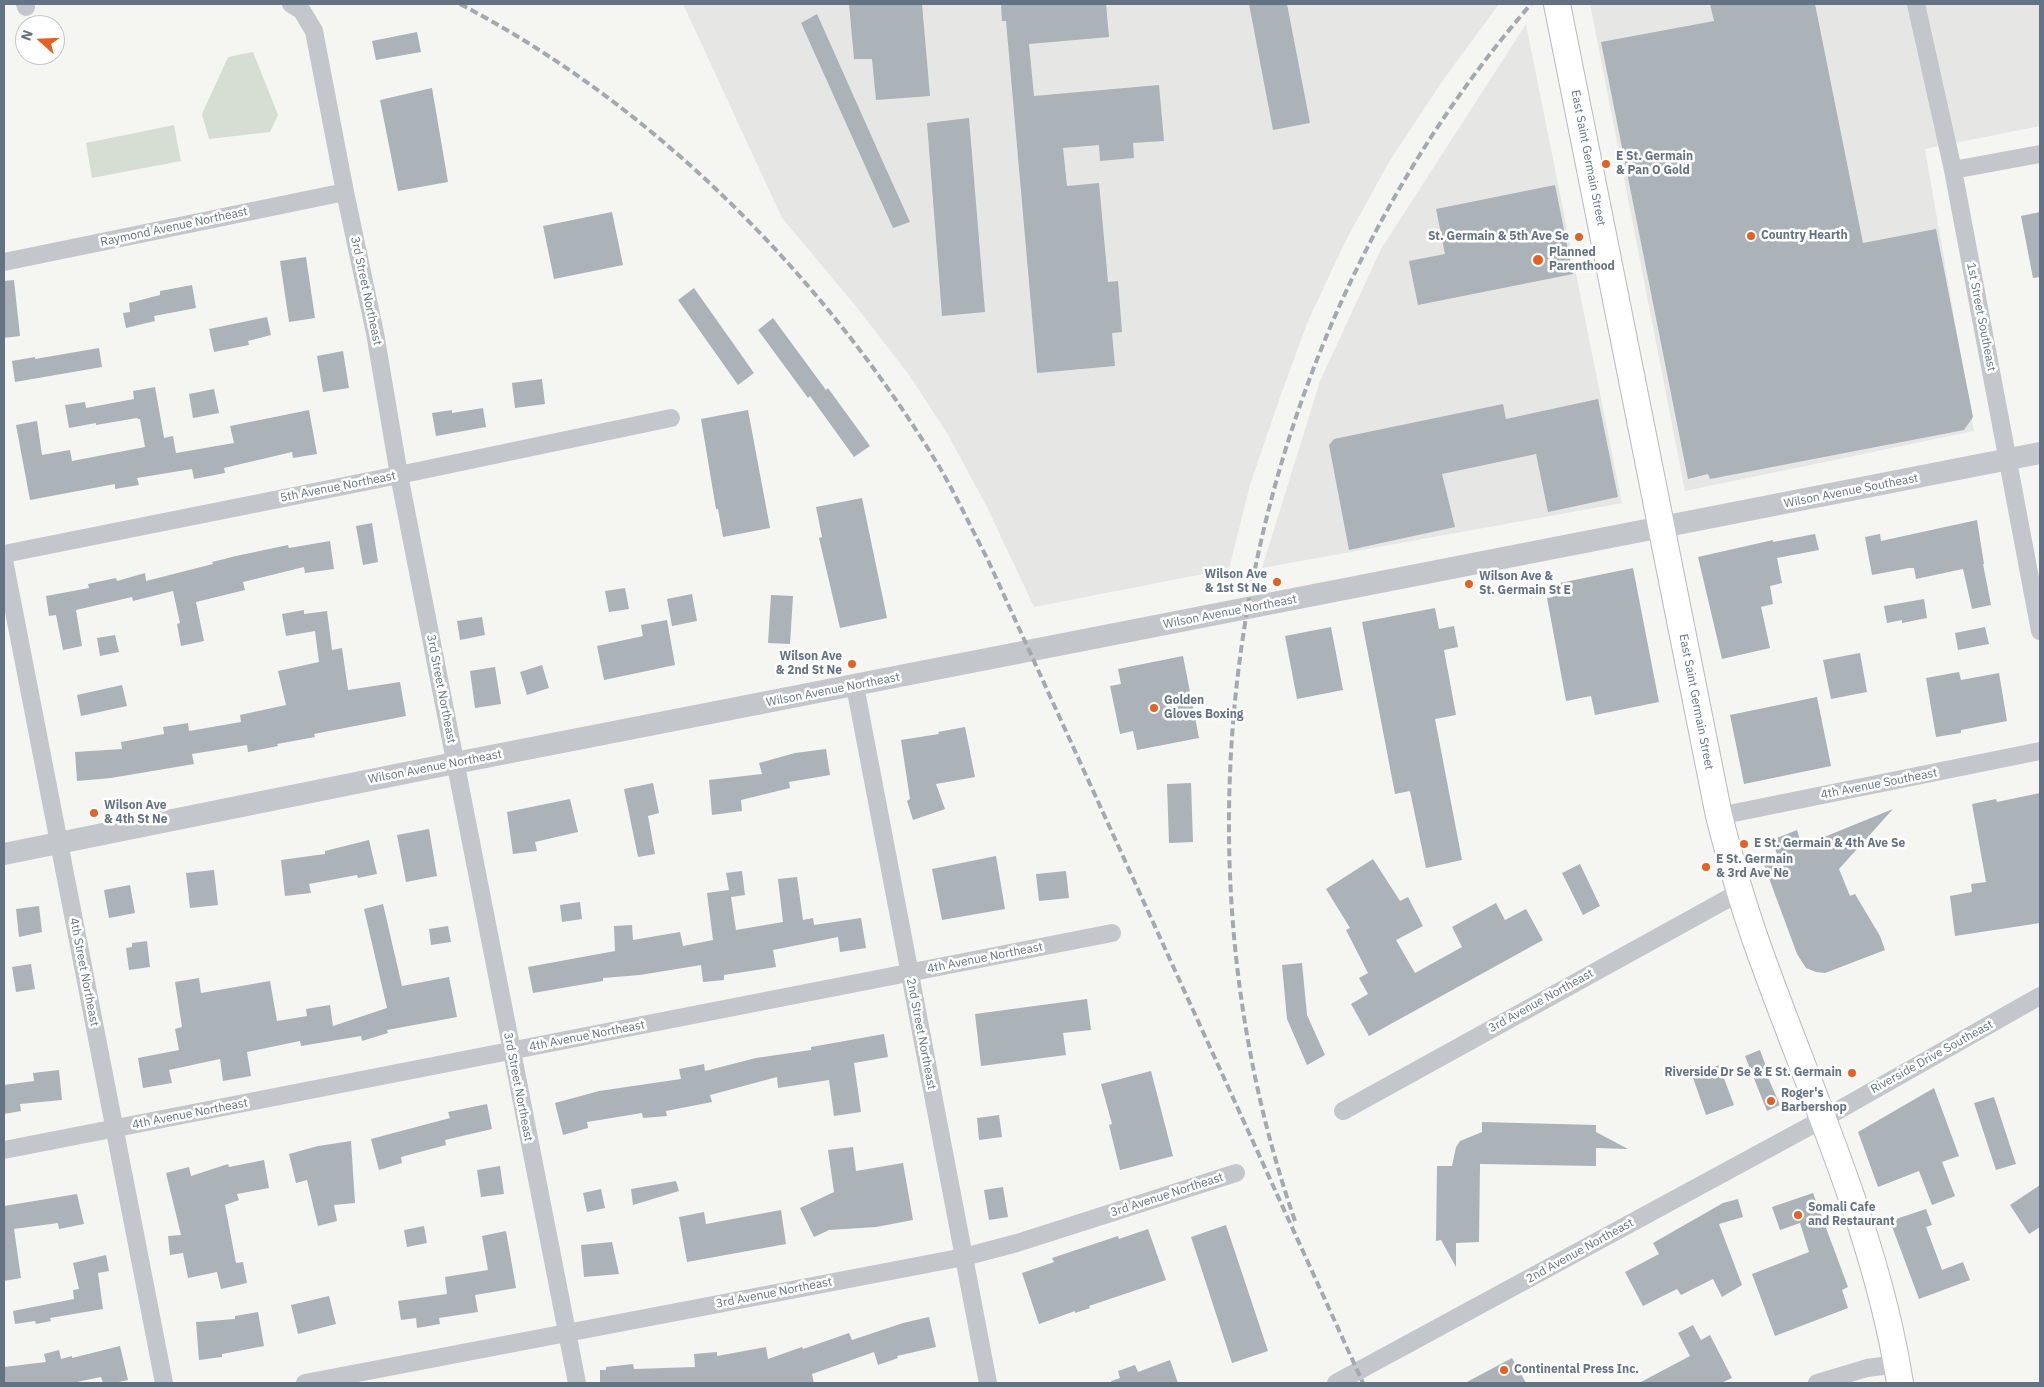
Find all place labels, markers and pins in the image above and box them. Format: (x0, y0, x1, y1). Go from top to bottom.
place label: E St. Germain & Pan O Gold (1616, 150, 1693, 178)
marker: E St. Germain & Pan O Gold (1600, 158, 1612, 170)
place label: Country Hearth (1761, 229, 1848, 243)
place label: St. Germain & 5th Ave Se (1428, 230, 1569, 244)
marker: Country Hearth (1745, 230, 1757, 242)
marker: St. Germain & 5th Ave Se (1573, 231, 1585, 243)
place label: Planned Parenthood (1549, 246, 1615, 274)
marker: Planned Parenthood (1531, 253, 1545, 267)
place label: Wilson Ave & 1st St Ne (1204, 568, 1267, 596)
place label: Wilson Ave & St. Germain St E (1479, 570, 1571, 598)
marker: Wilson Ave & 1st St Ne (1271, 576, 1283, 588)
marker: Wilson Ave & St. Germain St E (1463, 578, 1475, 590)
place label: Wilson Ave & 2nd St Ne (776, 650, 842, 678)
marker: Wilson Ave & 2nd St Ne (846, 658, 858, 670)
place label: Golden Gloves Boxing (1164, 694, 1243, 722)
marker: Golden Gloves Boxing (1148, 702, 1160, 714)
place label: Wilson Ave & 4th St Ne (104, 799, 168, 827)
marker: Wilson Ave & 4th St Ne (88, 807, 100, 819)
place label: E St. Germain & 4th Ave Se (1754, 837, 1905, 851)
marker: E St. Germain & 4th Ave Se (1738, 838, 1750, 850)
place label: E St. Germain & 3rd Ave Ne (1716, 853, 1793, 881)
marker: E St. Germain & 3rd Ave Ne (1700, 861, 1712, 873)
place label: Riverside Dr Se & E St. Germain (1665, 1066, 1842, 1080)
marker: Riverside Dr Se & E St. Germain (1846, 1067, 1858, 1079)
place label: Roger's Barbershop (1781, 1087, 1847, 1115)
marker: Roger's Barbershop (1765, 1095, 1777, 1107)
place label: Somali Cafe and Restaurant (1808, 1201, 1895, 1229)
marker: Somali Cafe and Restaurant (1792, 1209, 1804, 1221)
place label: Continental Press Inc. (1514, 1363, 1639, 1377)
marker: Continental Press Inc. (1498, 1364, 1510, 1376)

